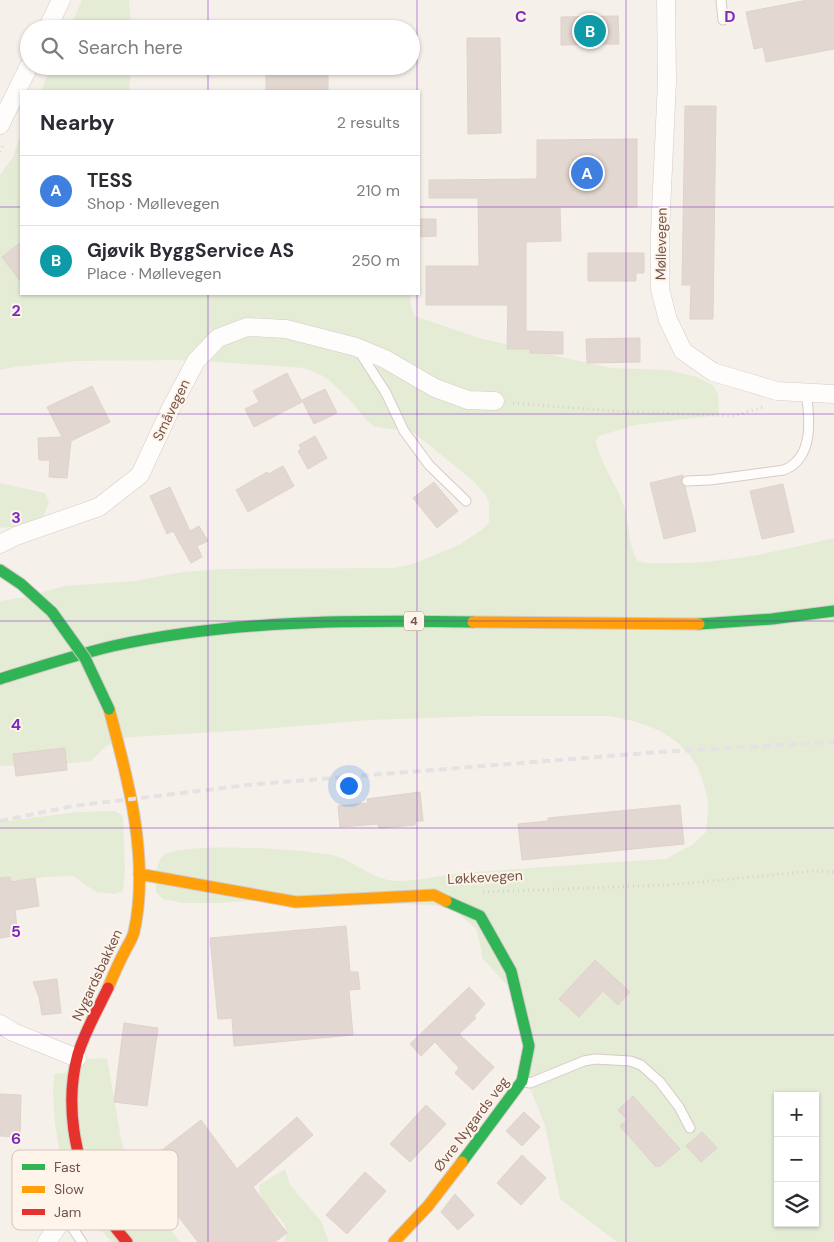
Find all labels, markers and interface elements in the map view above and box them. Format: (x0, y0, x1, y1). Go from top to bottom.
text: C (515, 6, 527, 27)
text: D (724, 6, 736, 27)
pin: B (574, 12, 606, 50)
search box (20, 20, 420, 75)
icon: search (38, 34, 66, 62)
text: Search here (78, 35, 183, 60)
text: Nearby (40, 109, 114, 137)
text: 2 results (337, 112, 400, 133)
pin: A (571, 154, 603, 192)
text: TESS (87, 168, 132, 193)
text: A (50, 180, 62, 201)
text: 210 m (356, 180, 400, 201)
text: Shop · Møllevegen (87, 193, 220, 214)
street label: Møllevegen (651, 208, 671, 280)
text: Gjøvik ByggService AS (87, 238, 294, 263)
text: B (51, 250, 61, 271)
text: 250 m (352, 250, 400, 271)
text: Place · Møllevegen (87, 263, 221, 284)
text: 2 (11, 300, 21, 321)
street label: Småvegen (148, 376, 194, 444)
text: 3 (11, 507, 21, 528)
road number: 4 (404, 612, 424, 630)
text: 4 (11, 714, 21, 735)
your location (336, 773, 362, 799)
street label: Løkkevegen (447, 866, 523, 888)
text: 5 (11, 921, 21, 942)
street label: Nygardsbakken (68, 926, 126, 1024)
street label: Øvre Nygards veg (429, 1073, 513, 1175)
map controls (774, 1092, 819, 1227)
button: + (774, 1092, 819, 1137)
text: 6 (11, 1128, 21, 1149)
button: − (774, 1137, 819, 1182)
legend (12, 1150, 178, 1230)
text: Fast (54, 1158, 81, 1176)
text: Slow (54, 1180, 84, 1198)
button: layers (774, 1182, 819, 1227)
text: Jam (54, 1203, 81, 1221)

